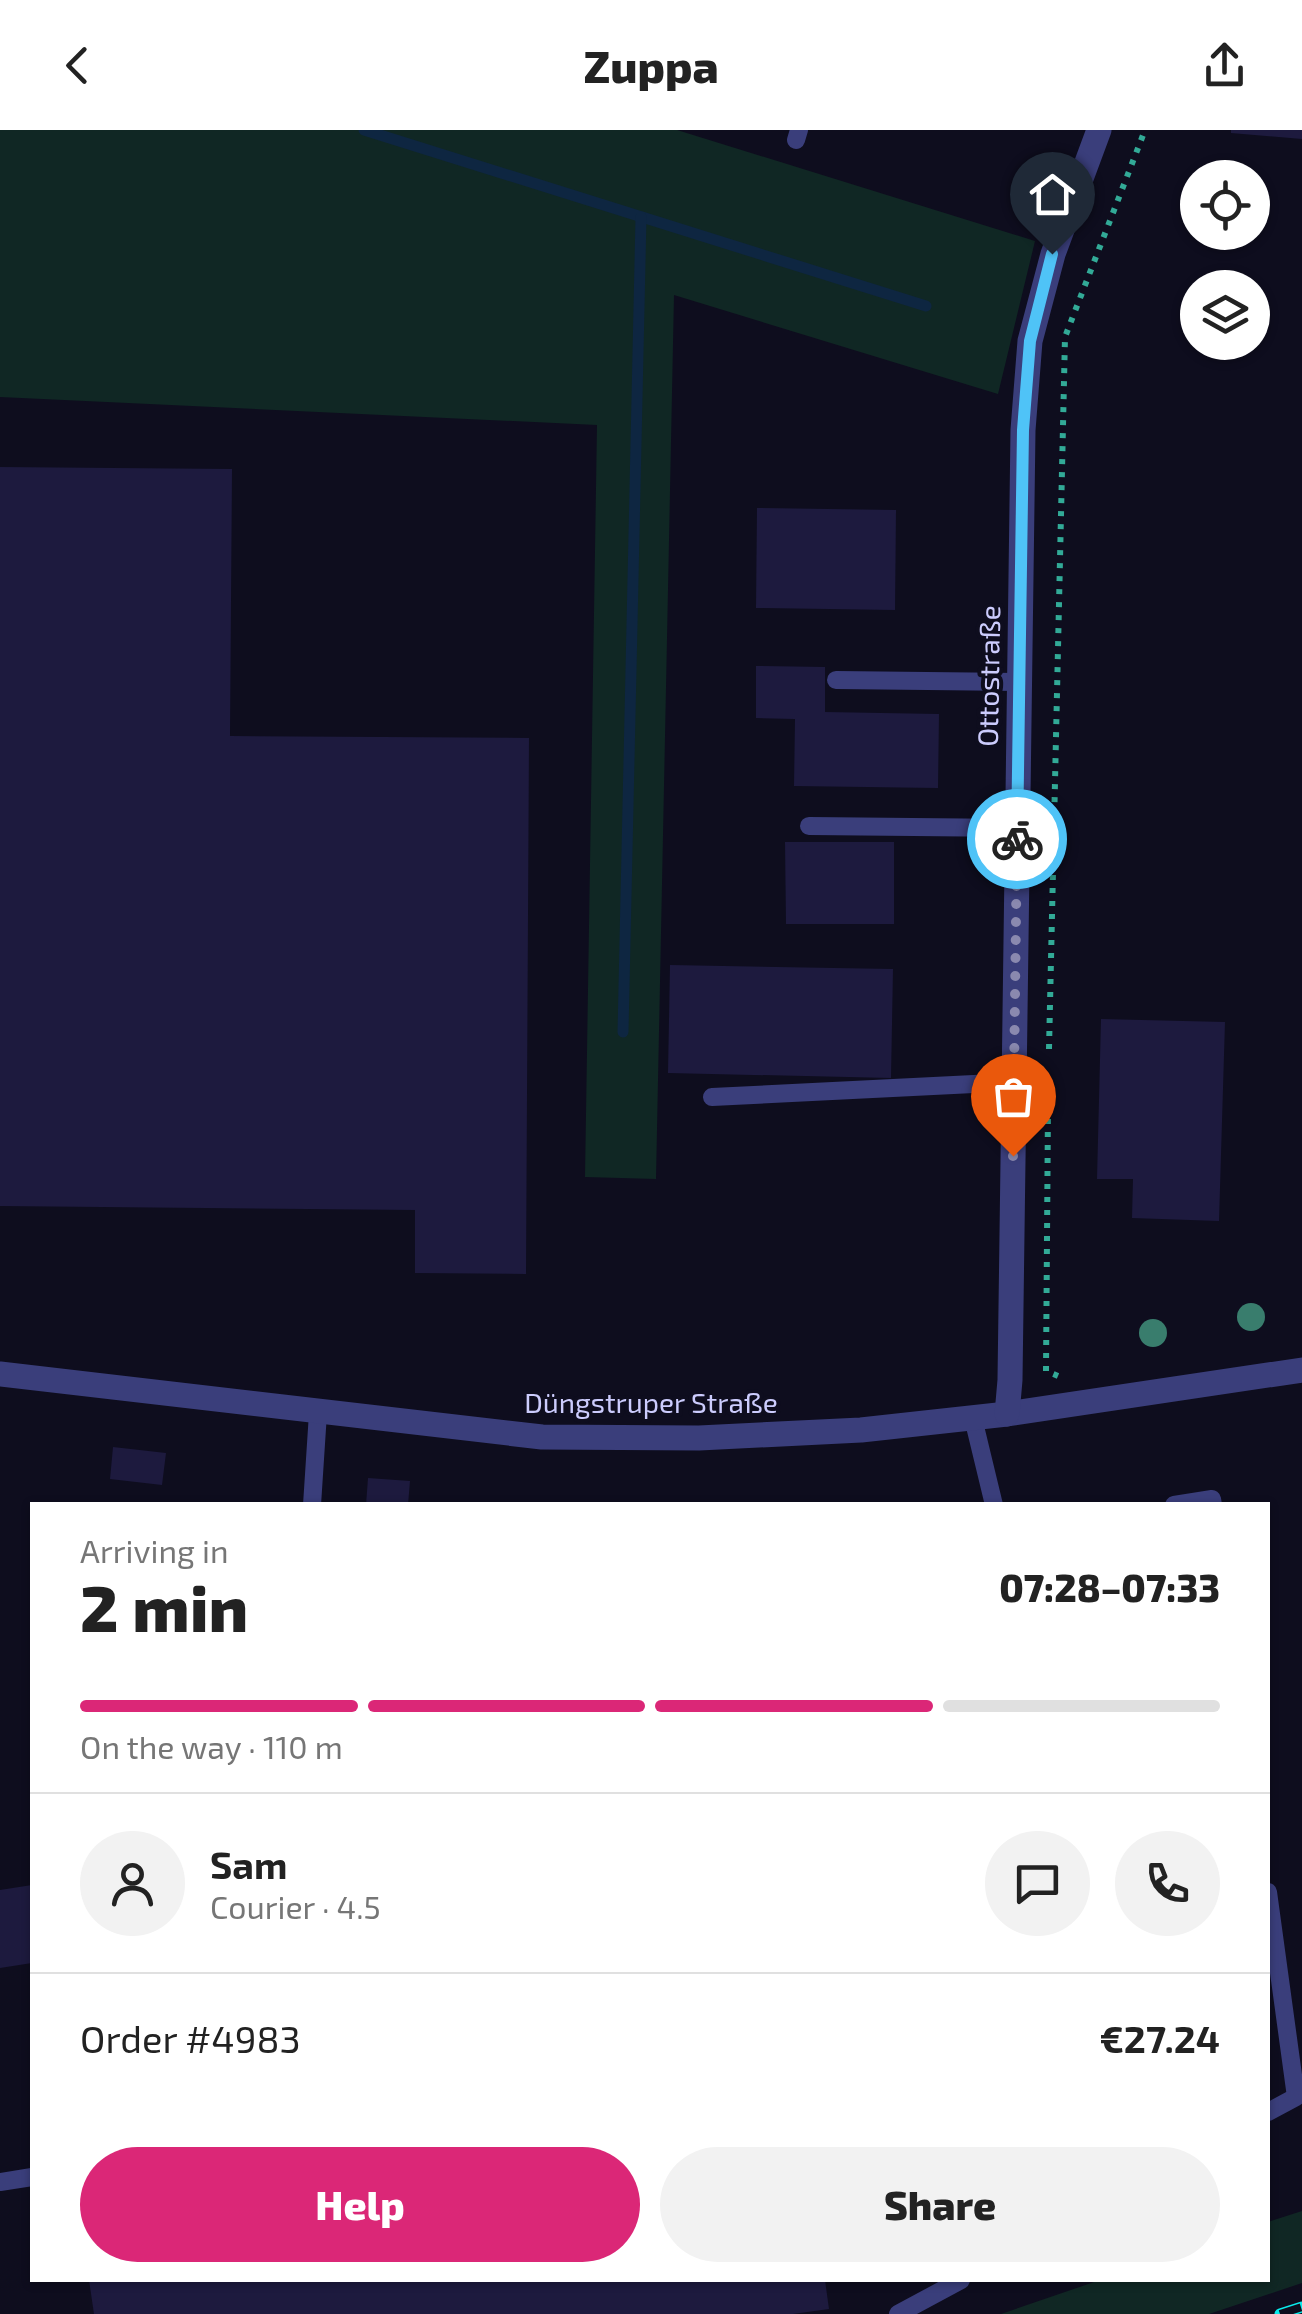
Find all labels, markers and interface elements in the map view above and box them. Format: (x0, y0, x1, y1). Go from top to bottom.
icon: back (50, 38, 105, 93)
text: Zuppa (583, 38, 719, 92)
icon: share (1197, 38, 1252, 93)
pin (1010, 152, 1095, 255)
map controls (1180, 160, 1270, 360)
button: locate (1180, 160, 1270, 250)
icon: home (1025, 167, 1080, 222)
button: layers (1180, 270, 1270, 360)
street label: Ottostraße (970, 605, 1006, 747)
courier (967, 789, 1067, 889)
icon: bike (990, 812, 1045, 867)
pin (971, 1054, 1056, 1157)
icon: bag (986, 1069, 1041, 1124)
street label: Düngstruper Straße (524, 1385, 778, 1419)
text: Arriving in (80, 1531, 229, 1569)
text: 07:28–07:33 (999, 1564, 1220, 1610)
text: 2 min (80, 1567, 248, 1645)
text: On the way · 110 m (80, 1727, 343, 1765)
button: person (80, 1831, 185, 1936)
button: chat (985, 1831, 1090, 1936)
button: phone (1115, 1831, 1220, 1936)
text: Sam (210, 1841, 287, 1887)
text: Courier · 4.5 (210, 1887, 381, 1925)
text: Order #4983 (80, 2015, 301, 2061)
text: €27.24 (1099, 2015, 1220, 2061)
button: Help (80, 2147, 640, 2262)
button: Share (660, 2147, 1220, 2262)

